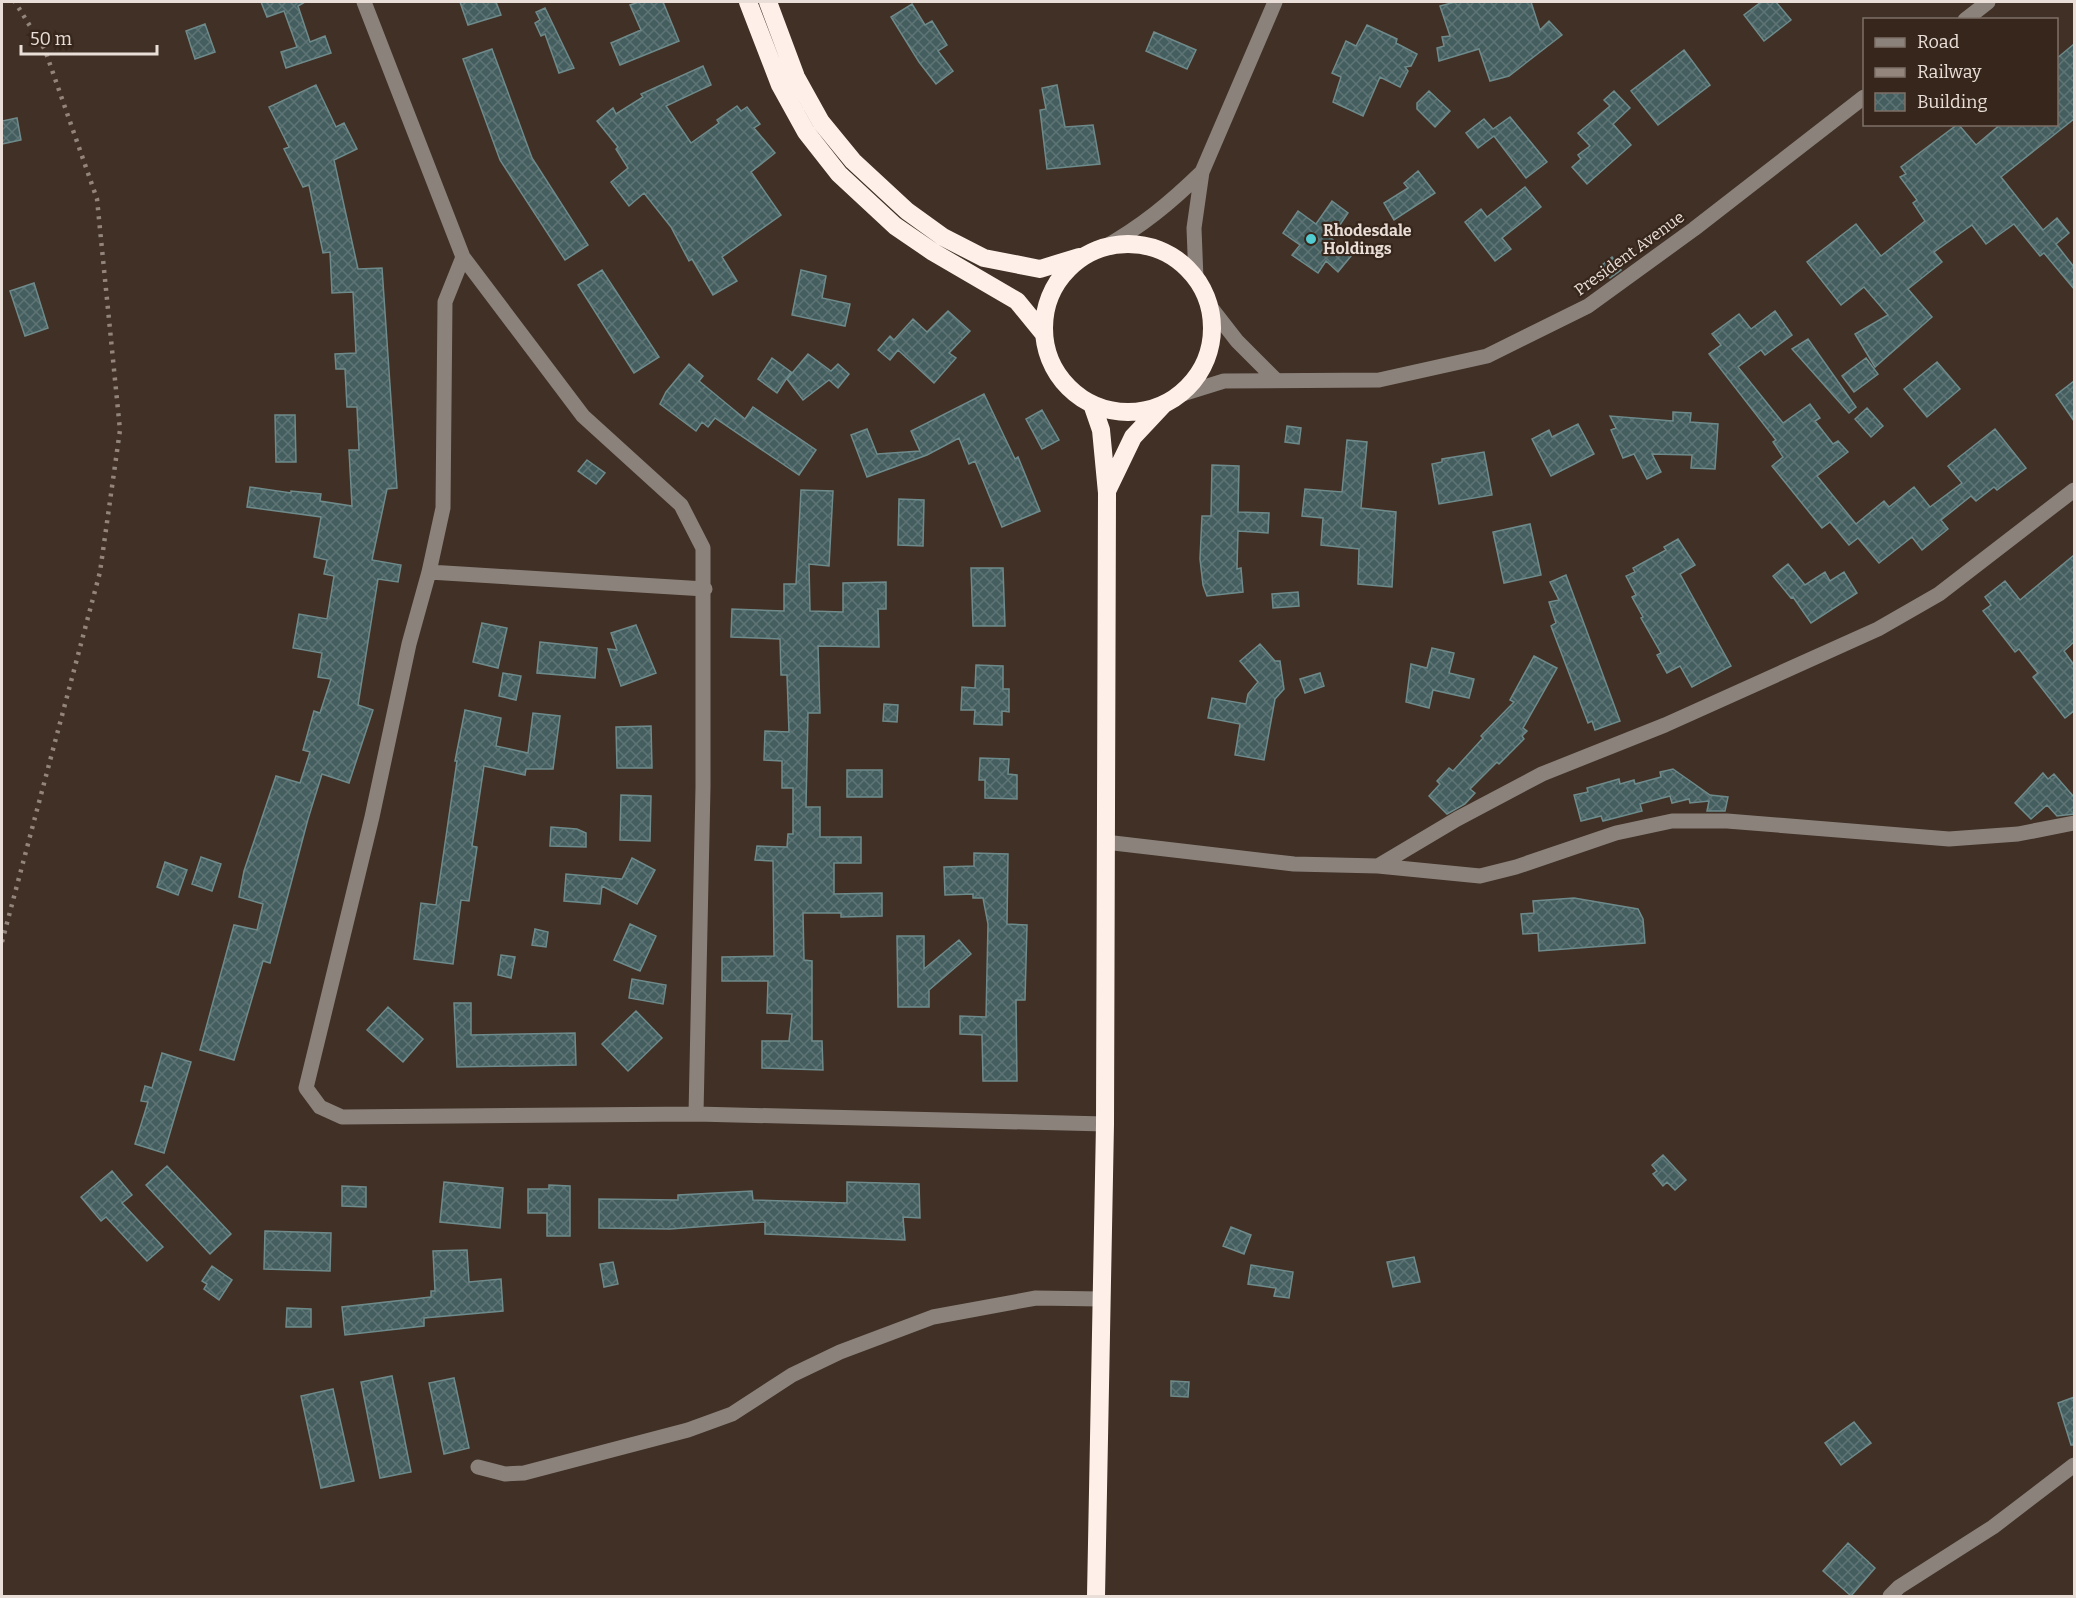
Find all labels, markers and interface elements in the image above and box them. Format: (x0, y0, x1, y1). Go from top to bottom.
scale bar (21, 18, 158, 56)
legend (1863, 18, 2058, 126)
text: 50 m (30, 28, 72, 50)
text: Road (1917, 31, 1960, 53)
text: Railway (1917, 61, 1982, 83)
text: Building (1917, 91, 1988, 113)
street label: President Avenue (1571, 207, 1688, 300)
place label: Rhodesdale Holdings (1323, 221, 1412, 258)
marker: Rhodesdale Holdings (1304, 232, 1318, 246)

